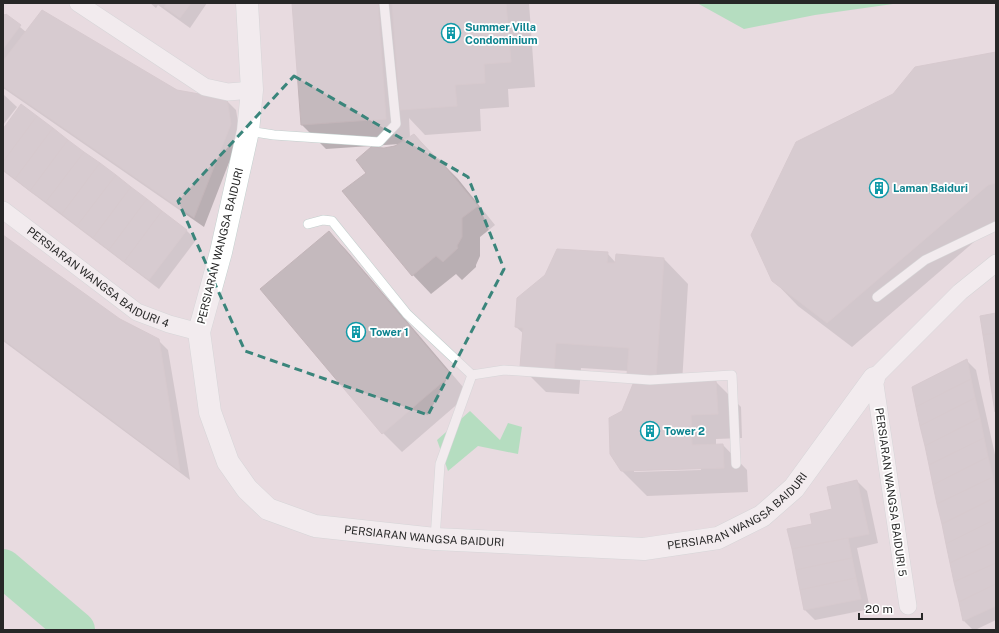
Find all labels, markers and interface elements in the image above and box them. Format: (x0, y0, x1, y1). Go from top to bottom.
place label: Summer Villa Condominium (465, 21, 538, 46)
building icon: Summer Villa Condominium (440, 22, 462, 44)
street label: PERSIARAN WANGSA BAIDURI (195, 167, 245, 325)
building icon: Laman Baiduri (868, 177, 890, 199)
place label: Laman Baiduri (893, 182, 968, 194)
street label: PERSIARAN WANGSA BAIDURI 4 (25, 225, 171, 330)
building icon: Tower 1 (345, 321, 367, 343)
place label: Tower 1 (370, 326, 409, 338)
street label: PERSIARAN WANGSA BAIDURI 5 (873, 407, 909, 577)
building icon: Tower 2 (639, 420, 661, 442)
place label: Tower 2 (664, 425, 705, 437)
street label: PERSIARAN WANGSA BAIDURI (666, 470, 809, 551)
street label: PERSIARAN WANGSA BAIDURI (344, 523, 505, 548)
scale bar (859, 595, 922, 621)
text: 20 m (865, 602, 893, 616)

